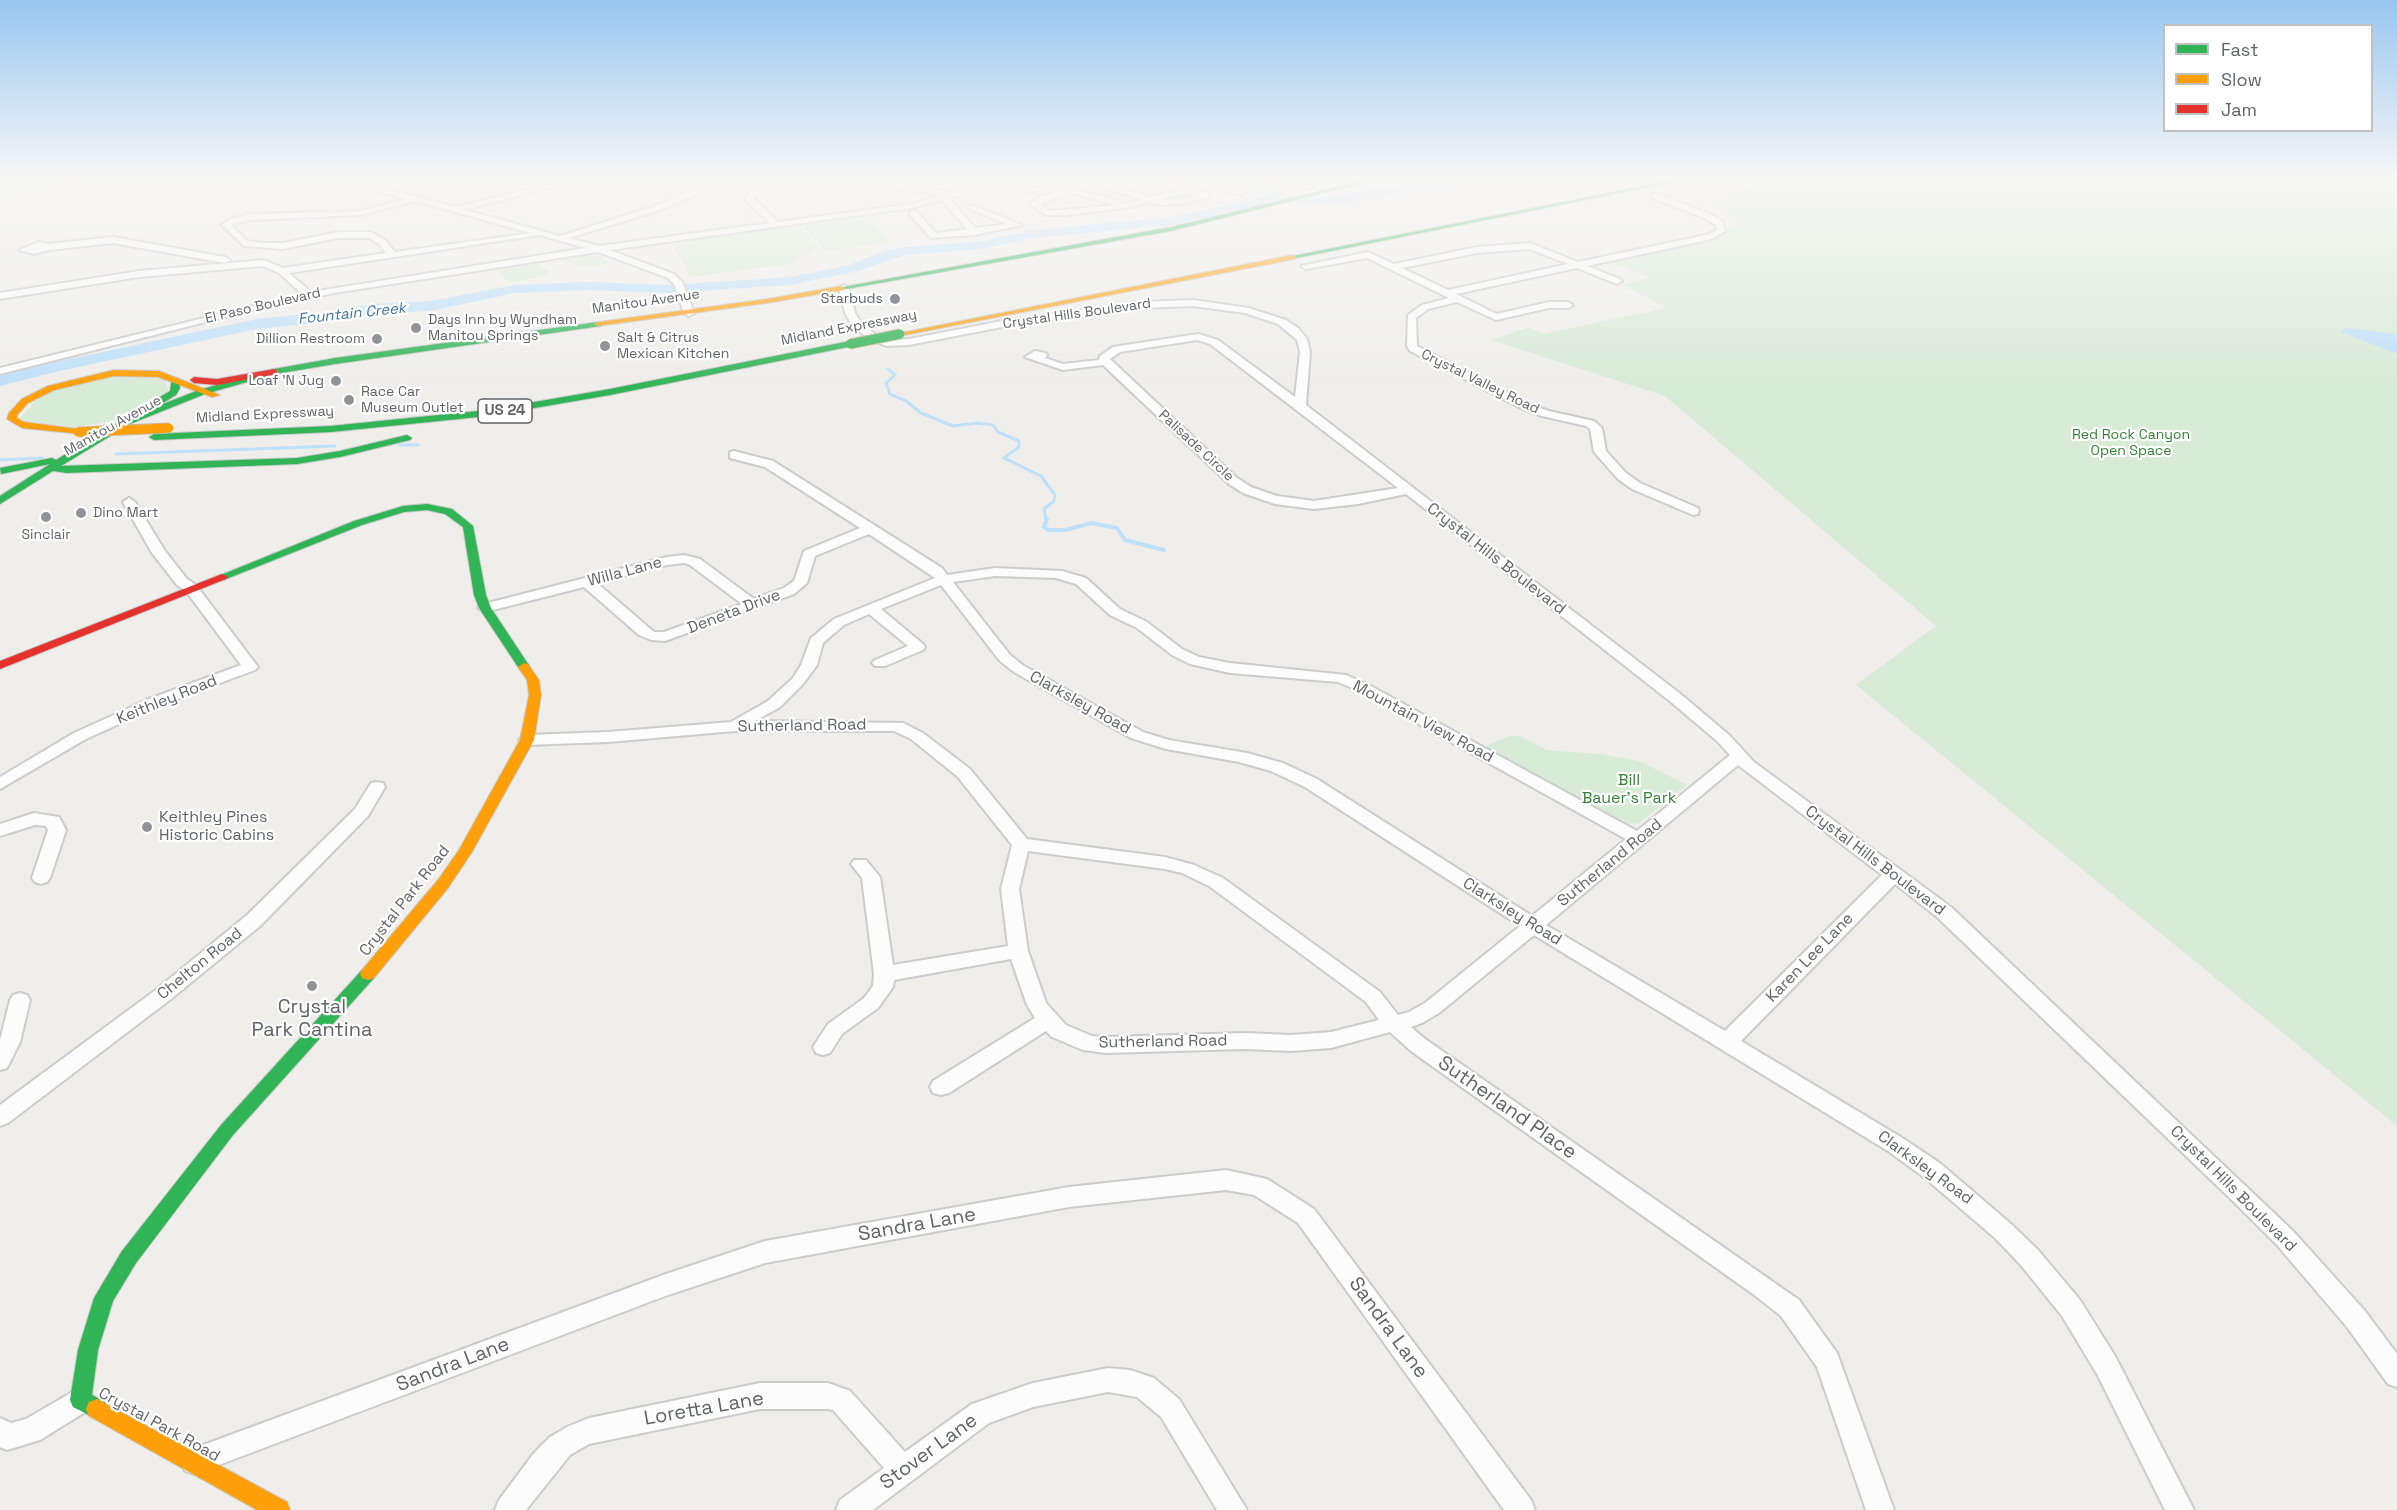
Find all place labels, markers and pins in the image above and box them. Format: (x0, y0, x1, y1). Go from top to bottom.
place label: Starbuds (821, 291, 883, 307)
marker: Starbuds (888, 292, 902, 306)
place label: Days Inn by Wyndham Manitou Springs (428, 312, 577, 344)
marker: Days Inn by Wyndham Manitou Springs (409, 321, 423, 335)
place label: Salt & Citrus Mexican Kitchen (617, 330, 729, 362)
place label: Dillion Restroom (256, 331, 365, 347)
marker: Dillion Restroom (370, 332, 384, 346)
marker: Salt & Citrus Mexican Kitchen (598, 339, 612, 353)
place label: Loaf 'N Jug (248, 373, 324, 389)
marker: Loaf 'N Jug (329, 374, 343, 388)
place label: Race Car Museum Outlet (361, 384, 464, 416)
marker: Race Car Museum Outlet (342, 393, 356, 407)
place label: Dino Mart (93, 505, 158, 521)
marker: Dino Mart (74, 506, 88, 520)
marker: Sinclair (39, 510, 53, 524)
place label: Sinclair (21, 527, 71, 543)
place label: Keithley Pines Historic Cabins (159, 808, 274, 846)
marker: Keithley Pines Historic Cabins (140, 820, 154, 834)
marker: Crystal Park Cantina (305, 979, 319, 993)
place label: Crystal Park Cantina (252, 996, 372, 1043)

